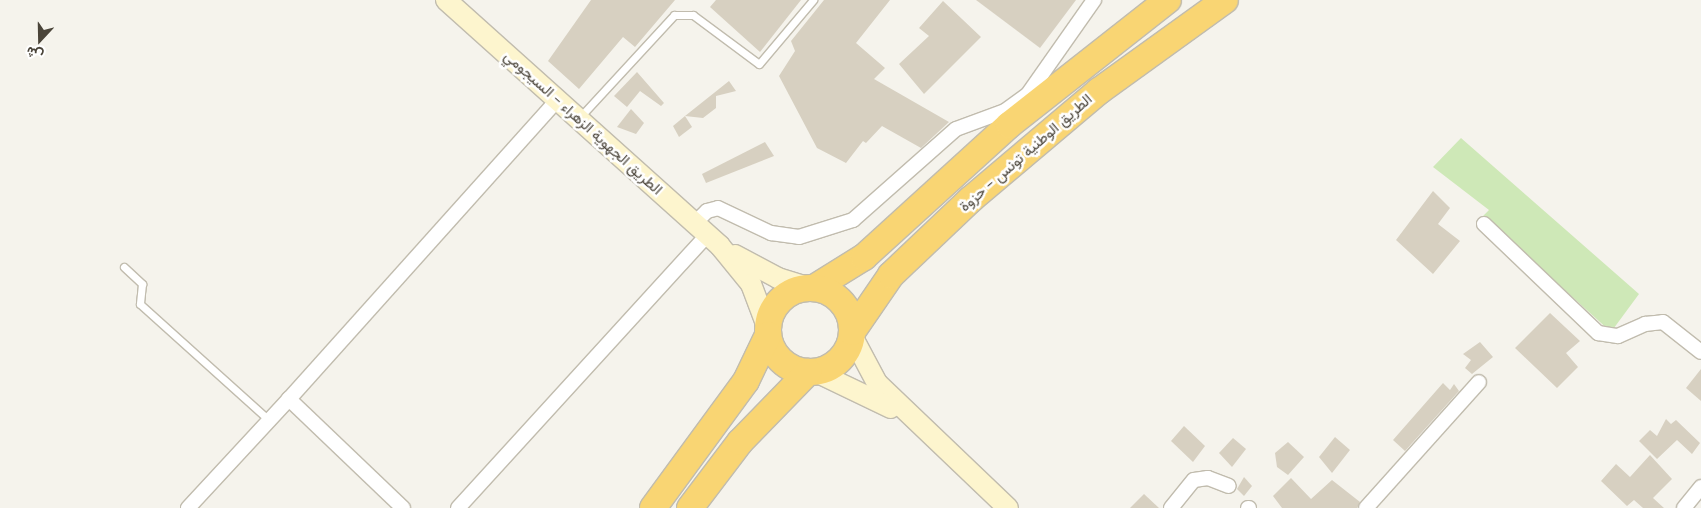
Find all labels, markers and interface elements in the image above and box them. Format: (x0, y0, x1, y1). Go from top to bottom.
north arrow (15, 15, 65, 65)
text: ش (24, 43, 46, 65)
street label: الطريق الجهوية الزهراء - السيجومي (500, 47, 666, 199)
street label: الطريق الوطنية تونس - حزوة (956, 90, 1096, 216)

